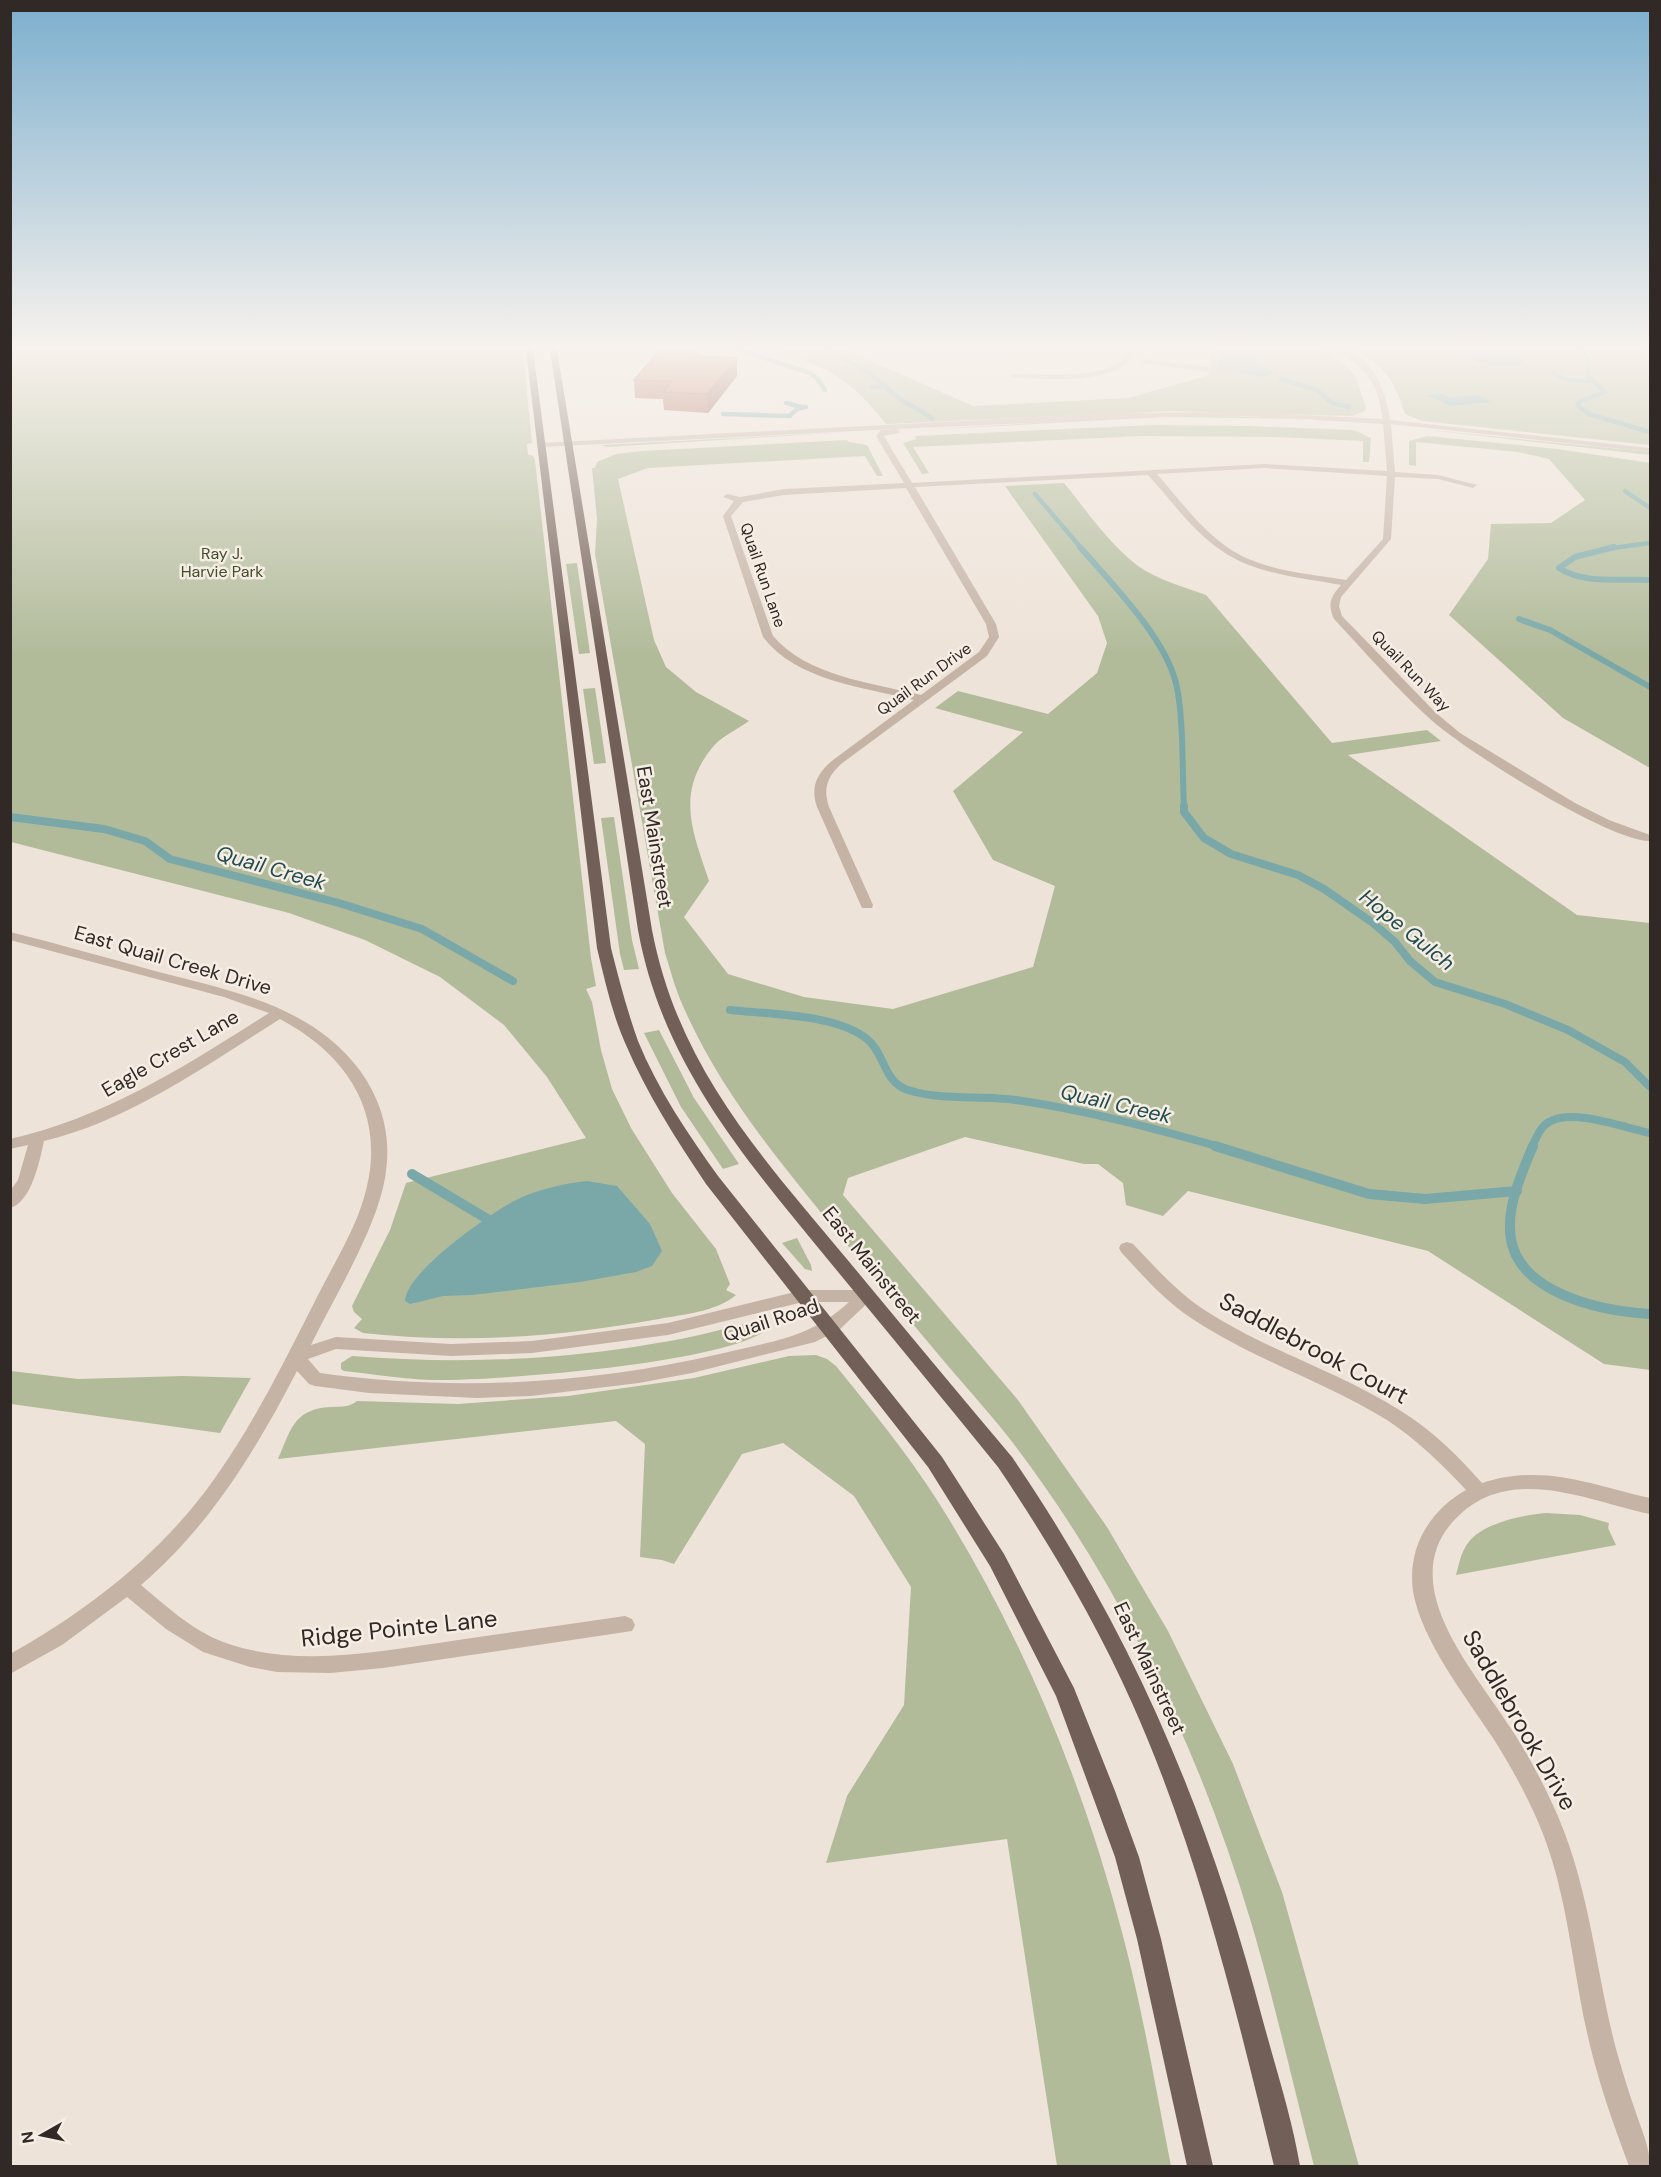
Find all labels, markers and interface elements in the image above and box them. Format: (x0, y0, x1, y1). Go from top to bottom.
street label: Quail Run Lane (735, 520, 791, 630)
park label: Ray J. Harvie Park (181, 543, 263, 582)
street label: Quail Run Way (1367, 626, 1455, 717)
street label: Quail Run Drive (873, 638, 975, 720)
street label: East Mainstreet (631, 764, 679, 910)
water label: Quail Creek (213, 839, 329, 897)
water label: Hope Gulch (1354, 883, 1460, 977)
street label: East Quail Creek Drive (71, 919, 275, 1001)
street label: Eagle Crest Lane (97, 1003, 243, 1103)
water label: Quail Creek (1058, 1078, 1174, 1130)
street label: East Mainstreet (817, 1201, 927, 1329)
street label: Saddlebrook Court (1214, 1285, 1414, 1411)
street label: Quail Road (720, 1292, 822, 1348)
street label: East Mainstreet (1108, 1597, 1192, 1739)
street label: Ridge Pointe Lane (299, 1602, 499, 1654)
street label: Saddlebrook Drive (1456, 1624, 1584, 1816)
north arrow (12, 2105, 72, 2165)
text: N (16, 2130, 39, 2145)

